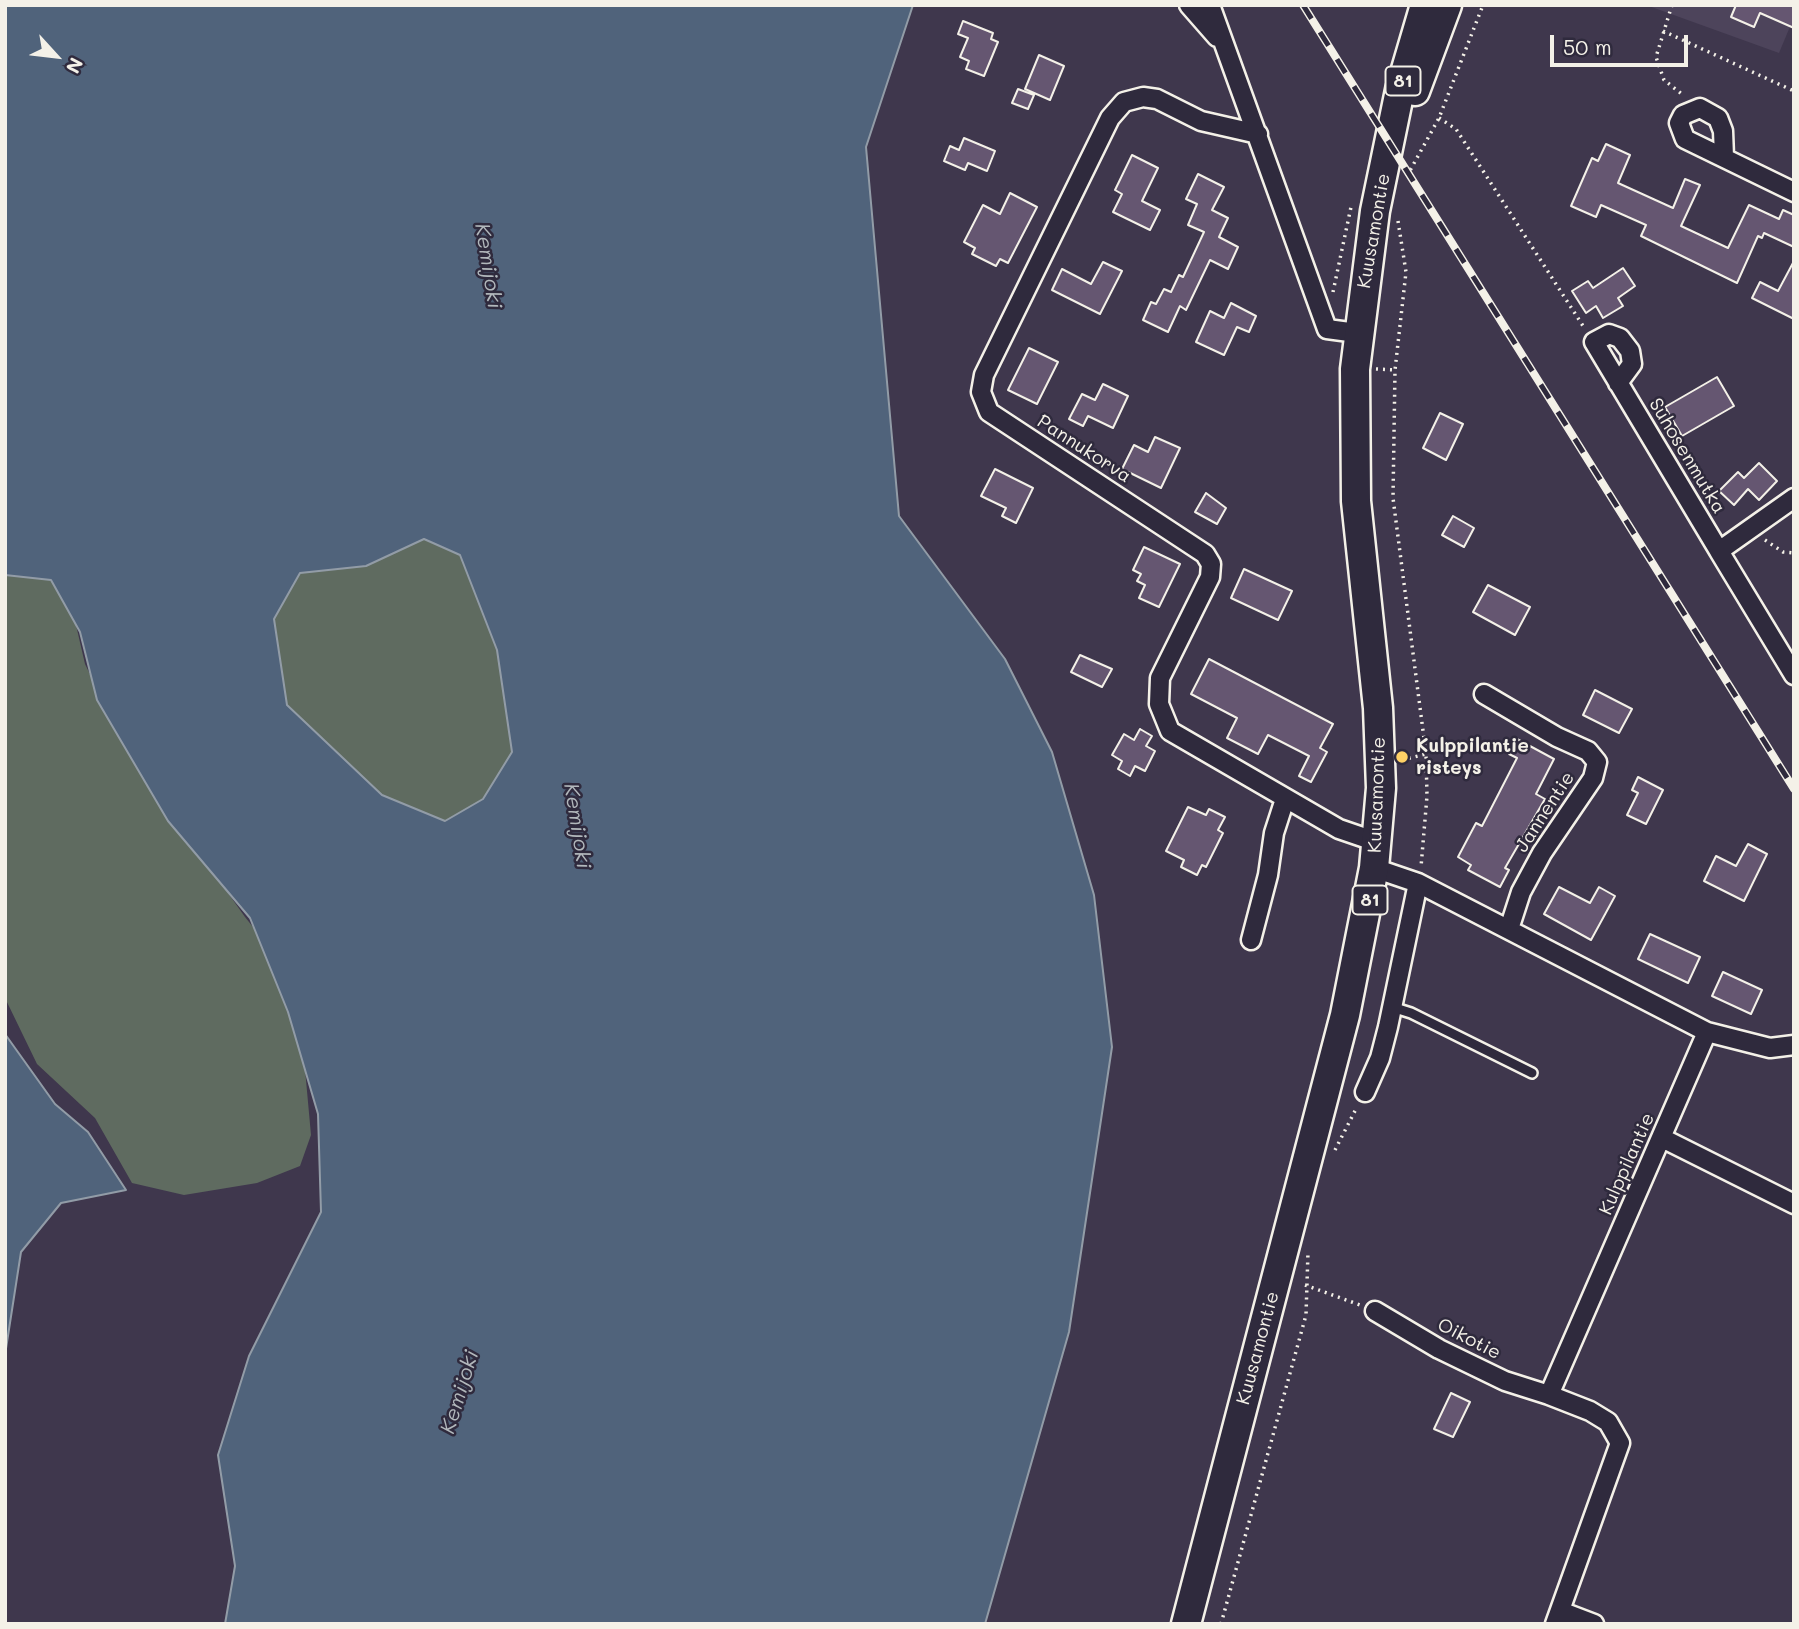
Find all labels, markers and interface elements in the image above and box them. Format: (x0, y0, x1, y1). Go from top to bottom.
north arrow (21, 21, 91, 91)
scale bar (1554, 21, 1692, 65)
text: 50 m (1563, 33, 1612, 60)
text: N (61, 54, 90, 78)
road number: 81 (1386, 66, 1420, 96)
street label: Kuusamontie (1353, 172, 1395, 290)
water label: Kemijoki (469, 222, 507, 310)
street label: Suhosenmutka (1644, 394, 1730, 518)
street label: Pannukorva (1033, 410, 1135, 488)
place label: Kulppilantie risteys (1416, 735, 1529, 779)
street label: Kuusamontie (1364, 737, 1390, 853)
marker: Kulppilantie risteys (1394, 749, 1410, 765)
street label: Jannentie (1511, 767, 1579, 857)
water label: Kemijoki (558, 782, 596, 870)
road number: 81 (1352, 886, 1388, 915)
street label: Kulppilantie (1594, 1110, 1660, 1218)
street label: Kuusamontie (1232, 1289, 1284, 1407)
street label: Oikotie (1433, 1313, 1505, 1365)
water label: Kemijoki (435, 1347, 485, 1437)

